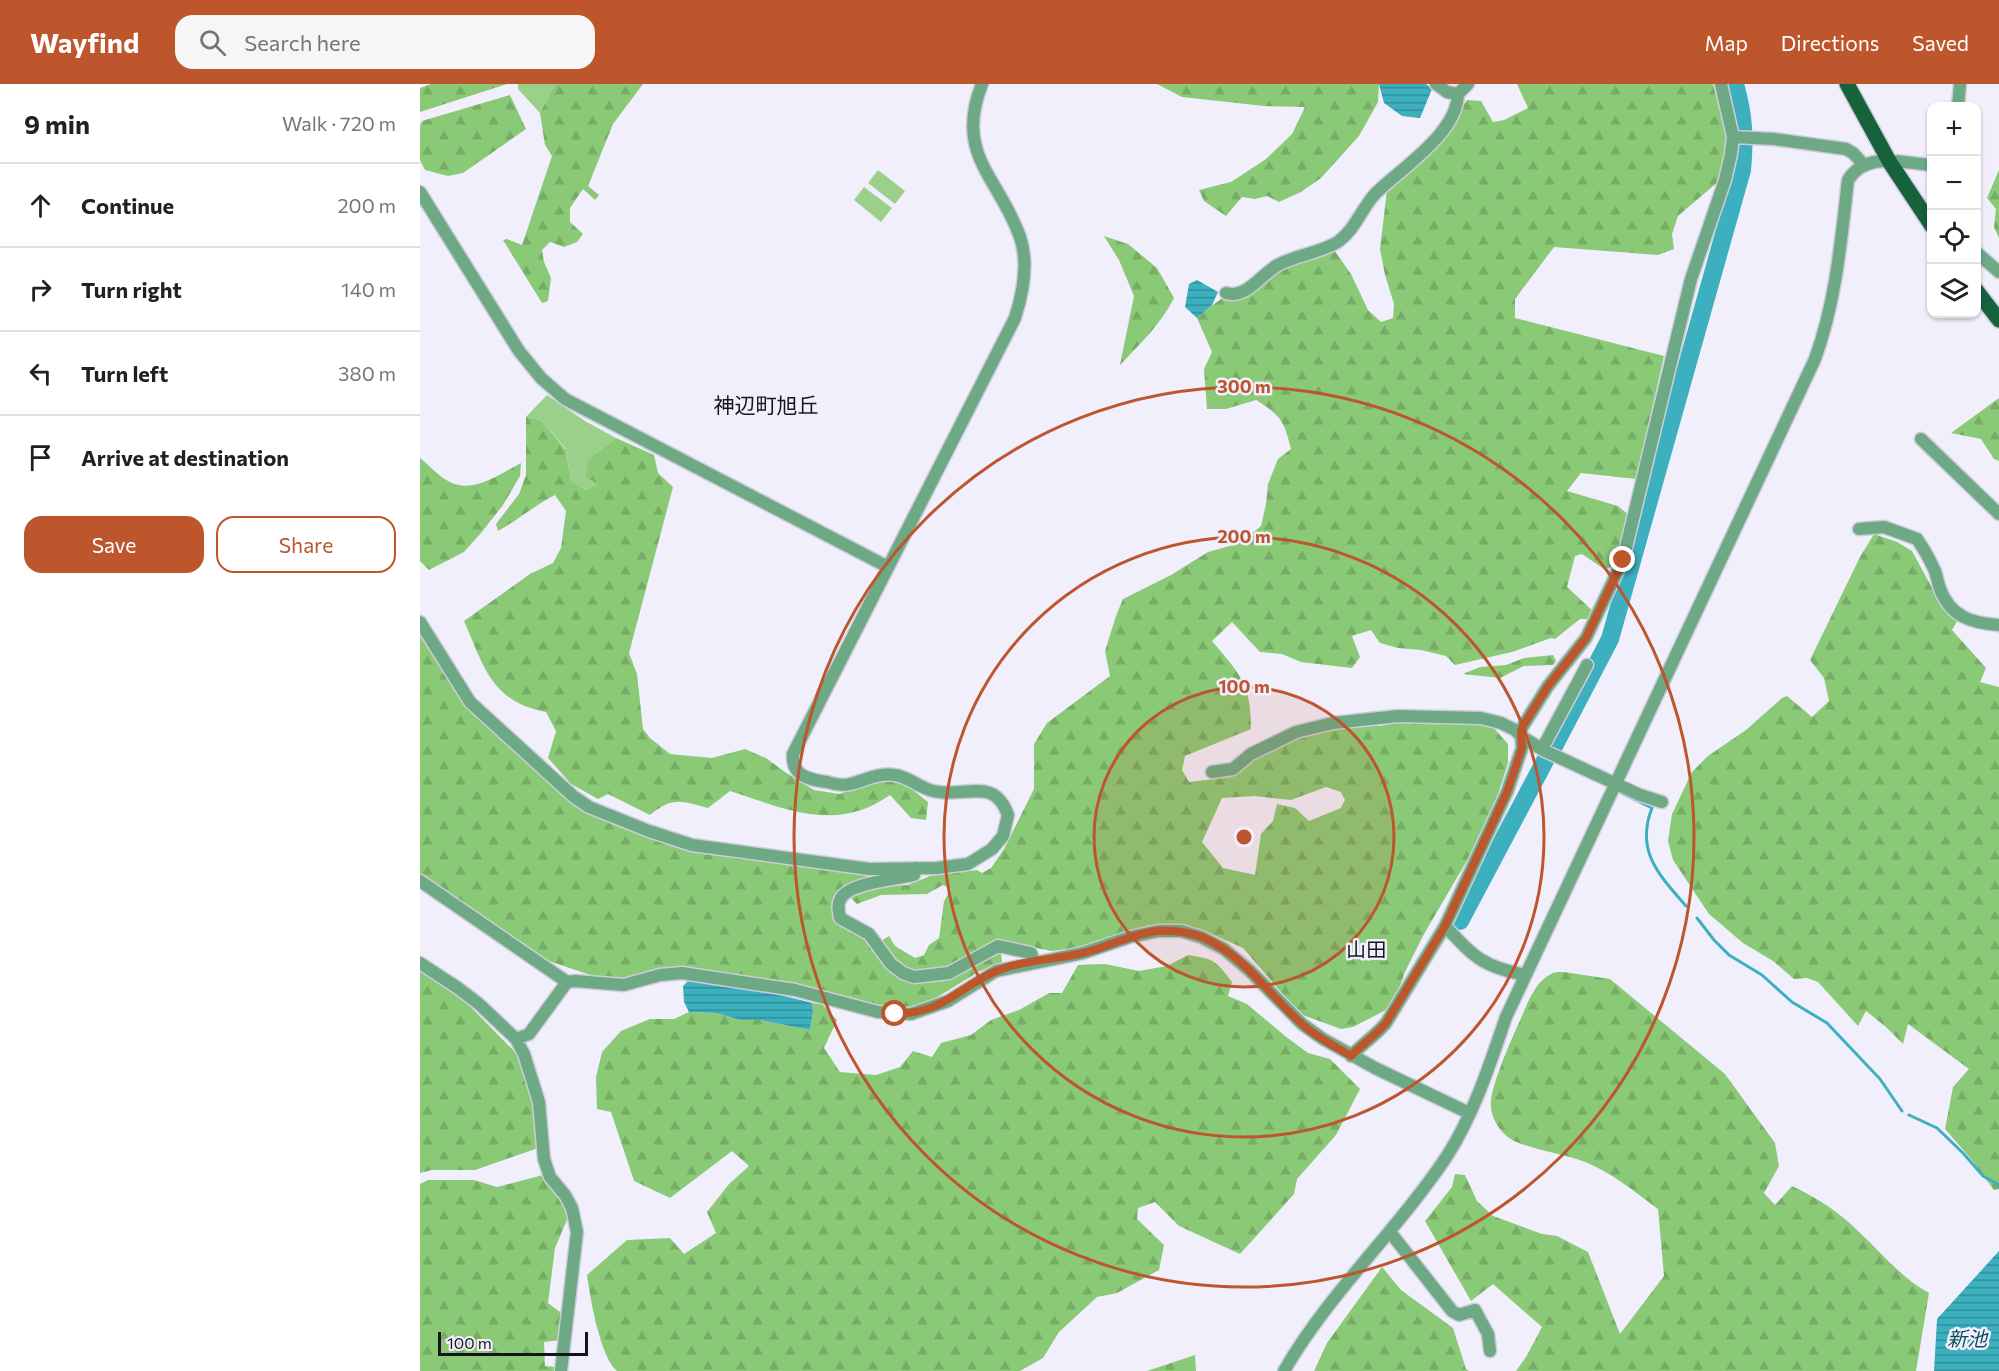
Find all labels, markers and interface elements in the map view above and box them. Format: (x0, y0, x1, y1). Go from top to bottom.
search box (175, 15, 595, 69)
text: Wayfind (30, 25, 139, 59)
icon: search (196, 26, 229, 59)
text: Search here (244, 29, 361, 56)
text: Map (1705, 30, 1748, 55)
text: Directions (1781, 30, 1879, 55)
text: Saved (1912, 30, 1969, 55)
map controls (1927, 102, 1981, 318)
button: + (1927, 102, 1981, 156)
text: 9 min (24, 108, 90, 139)
text: Walk · 720 m (282, 111, 396, 135)
button: − (1927, 156, 1981, 210)
icon: ahead (24, 189, 57, 222)
text: Continue (81, 192, 174, 219)
text: 200 m (338, 193, 396, 217)
button: locate (1927, 210, 1981, 264)
button: layers (1927, 264, 1981, 318)
icon: right (24, 273, 57, 306)
text: Turn right (81, 276, 182, 303)
text: 140 m (341, 277, 396, 301)
icon: left (24, 357, 57, 390)
text: Turn left (81, 360, 168, 387)
text: 380 m (338, 361, 396, 385)
text: 300 m (1217, 375, 1271, 397)
district label: 神辺町旭丘 (714, 392, 819, 417)
icon: arrive (24, 441, 57, 474)
text: Arrive at destination (81, 444, 289, 471)
button: Save (24, 516, 204, 573)
button: Share (216, 516, 396, 573)
text: 200 m (1217, 525, 1271, 547)
route end (1609, 546, 1635, 572)
text: 100 m (1218, 675, 1270, 697)
centre of rings (1234, 827, 1254, 847)
district label: 山田 (1346, 937, 1386, 961)
route start (881, 1000, 907, 1026)
water label: 新池 (1947, 1326, 1989, 1350)
scale bar (438, 1329, 588, 1356)
text: 100 m (447, 1333, 492, 1352)

